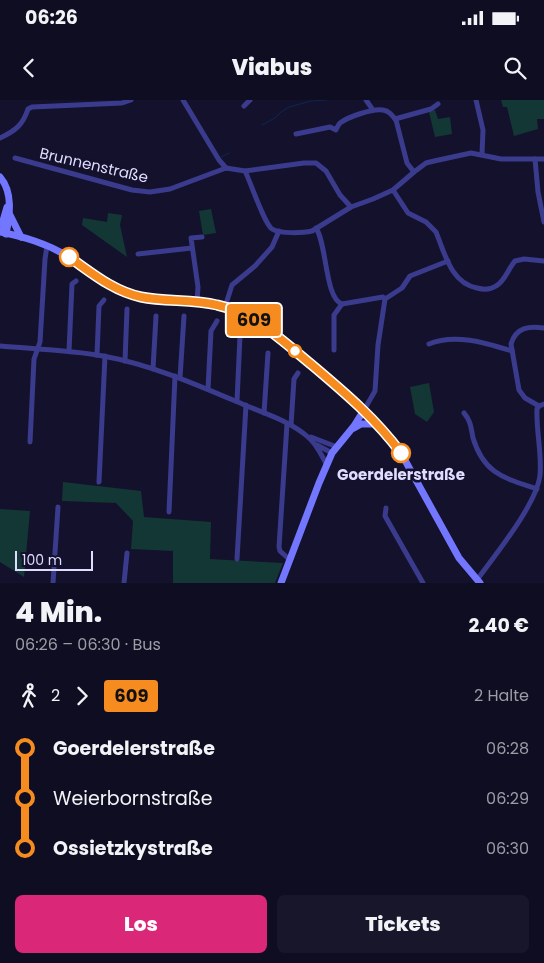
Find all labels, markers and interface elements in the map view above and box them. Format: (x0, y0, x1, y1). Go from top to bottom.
text: 06:26 (25, 4, 78, 31)
text: Viabus (232, 52, 312, 83)
icon: back (15, 54, 43, 82)
icon: search (501, 54, 529, 82)
street label: Brunnenstraße (38, 142, 150, 188)
unlabelled marker (59, 247, 79, 267)
line badge: 609 (225, 304, 283, 336)
text: 609 (237, 307, 271, 332)
unlabelled marker (288, 344, 302, 358)
marker: Goerdelerstraße (391, 443, 411, 463)
place label: Goerdelerstraße (337, 464, 465, 485)
scale bar (15, 548, 92, 571)
text: 100 m (22, 550, 62, 570)
text: 4 Min. (15, 593, 102, 632)
text: 2.40 € (468, 612, 529, 639)
text: 06:26 – 06:30 · Bus (15, 633, 161, 656)
icon: walk (15, 682, 43, 710)
icon: forward (68, 682, 96, 710)
text: 609 (114, 683, 148, 708)
text: 2 (51, 684, 60, 707)
text: 2 Halte (474, 684, 529, 707)
text: Goerdelerstraße (53, 735, 215, 762)
text: 06:28 (486, 737, 529, 760)
text: Weierbornstraße (53, 785, 213, 812)
text: 06:29 (486, 787, 529, 810)
text: Ossietzkystraße (53, 835, 213, 862)
text: 06:30 (486, 837, 529, 860)
button: Los (15, 895, 267, 953)
button: Tickets (277, 895, 529, 953)

